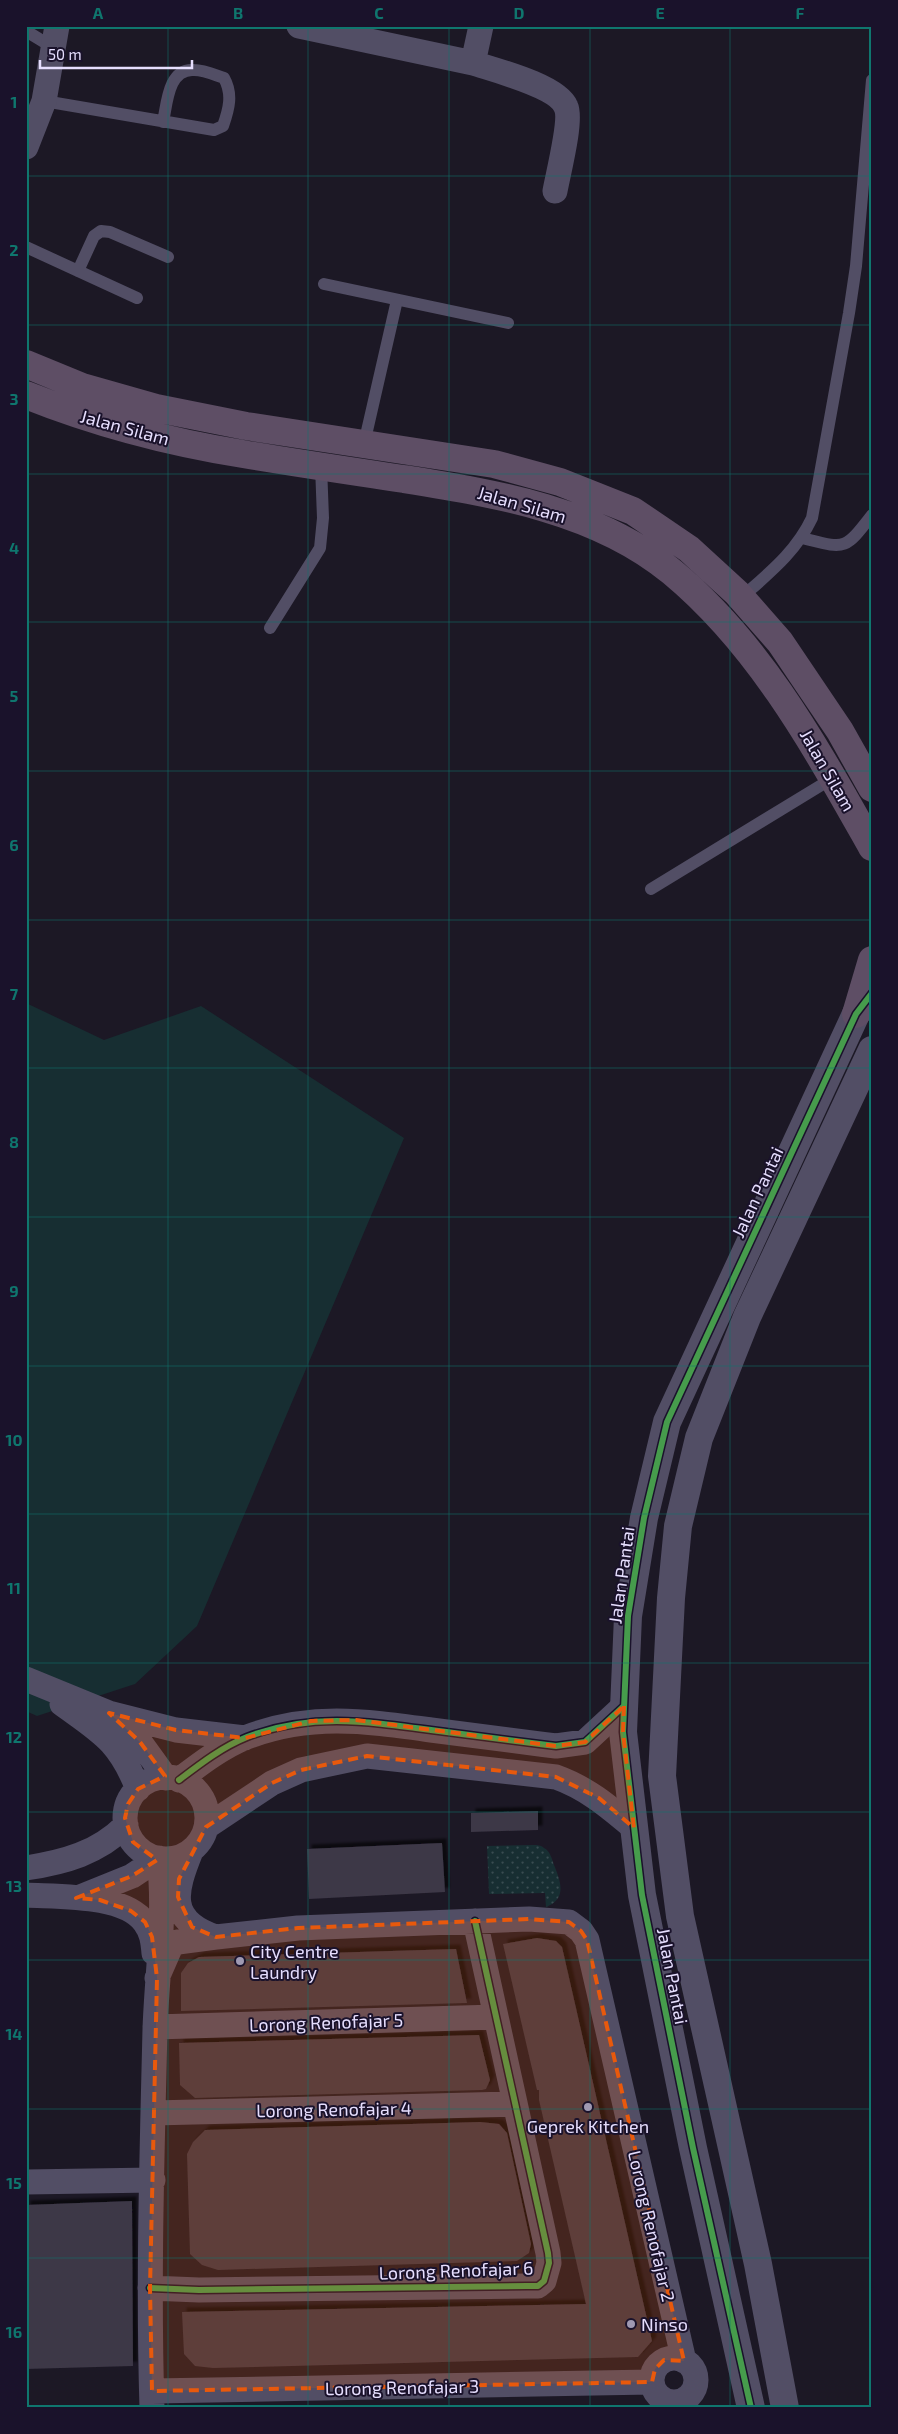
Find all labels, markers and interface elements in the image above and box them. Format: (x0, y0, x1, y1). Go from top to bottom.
text: A (93, 3, 104, 22)
text: B (233, 3, 243, 22)
text: C (374, 3, 384, 22)
text: D (514, 3, 525, 22)
text: E (655, 3, 665, 22)
text: F (796, 3, 805, 22)
scale bar (40, 38, 192, 70)
text: 50 m (48, 45, 82, 63)
text: 1 (11, 92, 17, 111)
text: 2 (9, 240, 19, 259)
text: 3 (9, 389, 19, 408)
street label: Jalan Silam (78, 405, 172, 449)
street label: Jalan Silam (475, 481, 569, 527)
text: 4 (9, 538, 19, 557)
text: 5 (10, 686, 19, 705)
street label: Jalan Silam (796, 725, 860, 815)
text: 6 (9, 835, 19, 854)
text: 7 (10, 984, 19, 1003)
text: 8 (9, 1132, 19, 1151)
street label: Jalan Pantai (726, 1143, 788, 1241)
text: 9 (9, 1281, 19, 1300)
text: 10 (5, 1430, 23, 1449)
street label: Jalan Pantai (603, 1525, 639, 1625)
text: 11 (7, 1578, 21, 1597)
text: 12 (6, 1727, 22, 1746)
text: 13 (6, 1876, 22, 1895)
street label: Jalan Pantai (653, 1926, 693, 2026)
place label: City Centre Laundry (250, 1940, 339, 1983)
marker: City Centre Laundry (234, 1955, 246, 1967)
street label: Lorong Renofajar 5 (249, 2008, 403, 2036)
text: 14 (5, 2024, 23, 2043)
street label: Lorong Renofajar 4 (256, 2097, 412, 2121)
marker: Geprek Kitchen (582, 2101, 594, 2113)
place label: Geprek Kitchen (527, 2115, 649, 2137)
street label: Lorong Renofajar 2 (624, 2148, 680, 2304)
text: 15 (6, 2173, 22, 2192)
street label: Lorong Renofajar 6 (378, 2256, 534, 2284)
place label: Ninso (641, 2313, 688, 2335)
marker: Ninso (625, 2318, 637, 2330)
text: 16 (6, 2322, 22, 2341)
street label: Lorong Renofajar 3 (325, 2375, 479, 2399)

